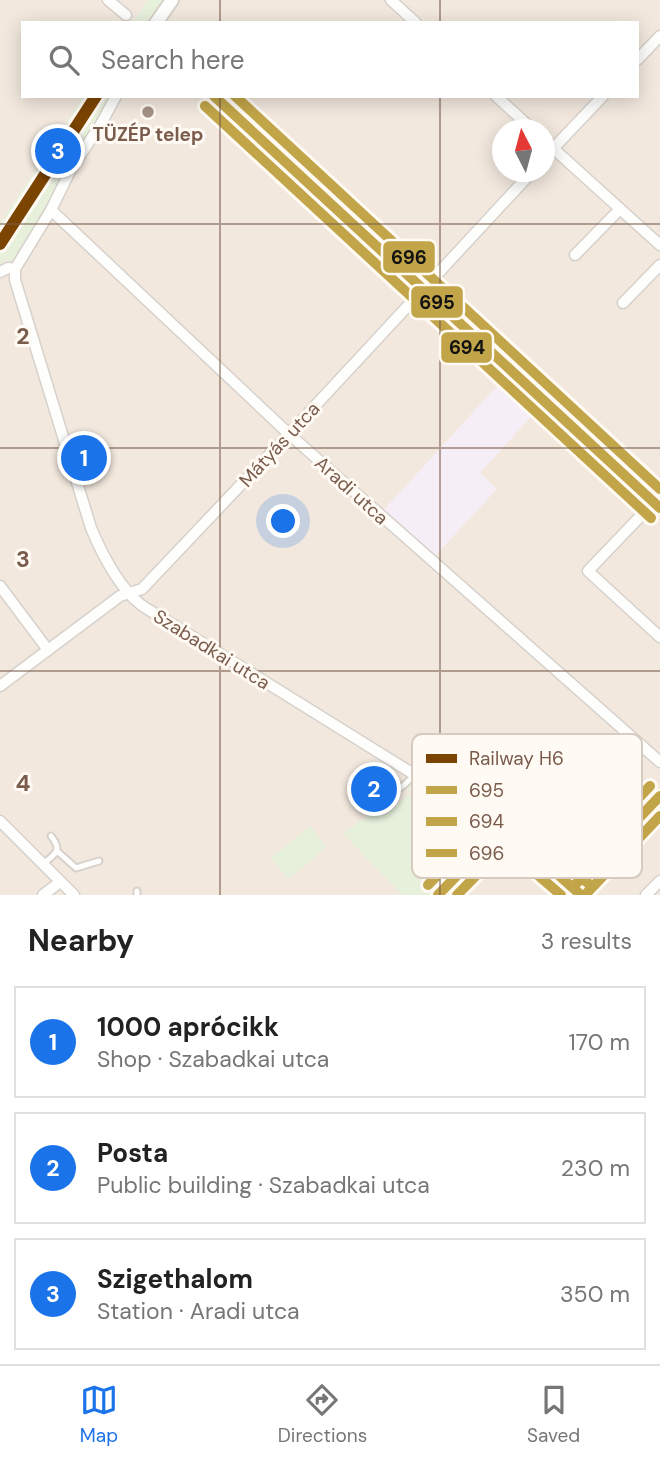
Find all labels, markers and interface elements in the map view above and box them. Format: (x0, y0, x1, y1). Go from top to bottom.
search box (21, 21, 639, 98)
icon: search (45, 41, 83, 79)
text: Search here (101, 43, 244, 77)
marker: TÜZÉP telep (140, 104, 156, 120)
north arrow (492, 119, 555, 182)
place label: TÜZÉP telep (93, 122, 203, 147)
pin: 3 (35, 125, 81, 177)
line badge: 696 (382, 240, 436, 274)
text: 696 (391, 245, 427, 270)
line badge: 695 (410, 285, 464, 319)
text: 695 (419, 290, 455, 315)
text: 2 (16, 321, 30, 351)
line badge: 694 (440, 331, 493, 364)
text: 694 (449, 335, 485, 360)
street label: Mátyás utca (234, 396, 325, 492)
pin: 1 (61, 432, 107, 484)
street label: Aradi utca (310, 451, 394, 530)
your location (266, 504, 300, 538)
text: 3 (16, 544, 30, 574)
street label: Szabadkai utca (149, 604, 275, 695)
legend (412, 734, 642, 878)
text: Railway H6 (469, 746, 564, 771)
pin: 2 (351, 763, 397, 815)
text: 4 (16, 768, 31, 798)
text: 695 (469, 778, 504, 803)
text: 694 (469, 809, 504, 834)
text: 696 (469, 841, 504, 866)
text: Nearby (28, 921, 134, 960)
text: 3 results (541, 926, 632, 956)
text: 1000 aprócikk (97, 1010, 279, 1044)
text: 1 (49, 1027, 57, 1057)
text: 170 m (569, 1027, 630, 1057)
text: Shop · Szabadkai utca (97, 1044, 329, 1074)
text: Posta (97, 1136, 168, 1170)
text: 2 (46, 1153, 60, 1183)
text: 230 m (561, 1153, 630, 1183)
text: Public building · Szabadkai utca (97, 1170, 430, 1200)
text: Szigethalom (97, 1262, 253, 1296)
text: 3 (46, 1279, 60, 1309)
text: 350 m (560, 1279, 630, 1309)
text: Station · Aradi utca (97, 1296, 300, 1326)
tab: Map (80, 1381, 118, 1448)
tab: Directions (278, 1381, 367, 1448)
tab: Saved (527, 1381, 580, 1448)

